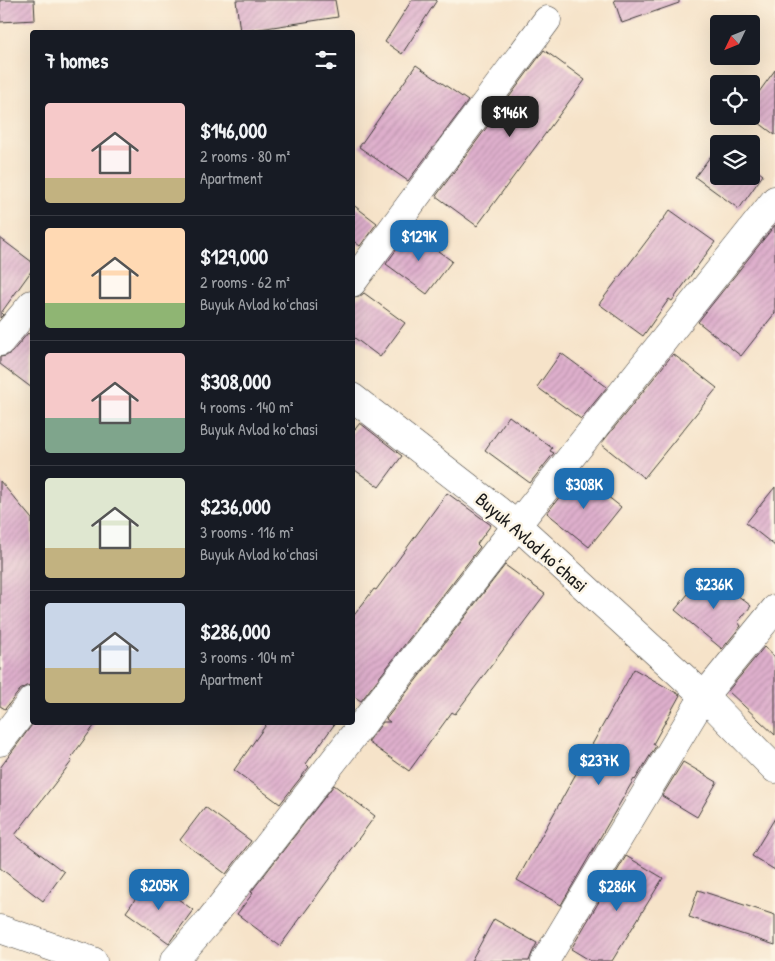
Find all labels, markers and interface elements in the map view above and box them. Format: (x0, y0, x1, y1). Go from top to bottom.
north arrow (710, 15, 760, 65)
map controls (710, 15, 760, 185)
text: 7 homes (45, 46, 108, 75)
icon: filters (312, 46, 340, 74)
button: locate (710, 75, 760, 125)
pin: $146K (475, 96, 545, 138)
text: $146K (493, 101, 527, 123)
text: $146,000 (200, 116, 267, 145)
icon: home (85, 123, 145, 183)
button: layers (710, 135, 760, 185)
text: 2 rooms · 80 m² (200, 145, 290, 167)
text: Apartment (200, 167, 263, 189)
pin: $129K (384, 220, 454, 262)
text: $129K (401, 225, 437, 247)
text: $129,000 (200, 242, 268, 271)
icon: home (85, 248, 145, 308)
text: 2 rooms · 62 m² (200, 271, 290, 293)
text: Buyuk Avlod koʻchasi (200, 293, 318, 315)
text: $308,000 (200, 367, 271, 396)
icon: home (85, 373, 145, 433)
text: 4 rooms · 140 m² (200, 396, 294, 418)
text: Buyuk Avlod koʻchasi (200, 418, 318, 440)
pin: $308K (549, 468, 619, 510)
text: $308K (565, 473, 603, 495)
street label: Buyuk Avlod koʻchasi (470, 486, 594, 598)
text: $236,000 (200, 492, 271, 521)
icon: home (85, 498, 145, 558)
text: 3 rooms · 116 m² (200, 521, 294, 543)
text: Buyuk Avlod koʻchasi (200, 543, 318, 565)
pin: $236K (679, 568, 749, 610)
text: $236K (695, 573, 733, 595)
text: $286,000 (200, 617, 270, 646)
icon: home (85, 623, 145, 683)
text: 3 rooms · 104 m² (200, 646, 295, 668)
text: Apartment (200, 668, 263, 690)
pin: $237K (564, 744, 634, 786)
text: $237K (579, 749, 619, 771)
pin: $205K (124, 868, 194, 911)
pin: $286K (582, 870, 652, 912)
text: $205K (140, 874, 178, 896)
text: $286K (598, 875, 636, 897)

